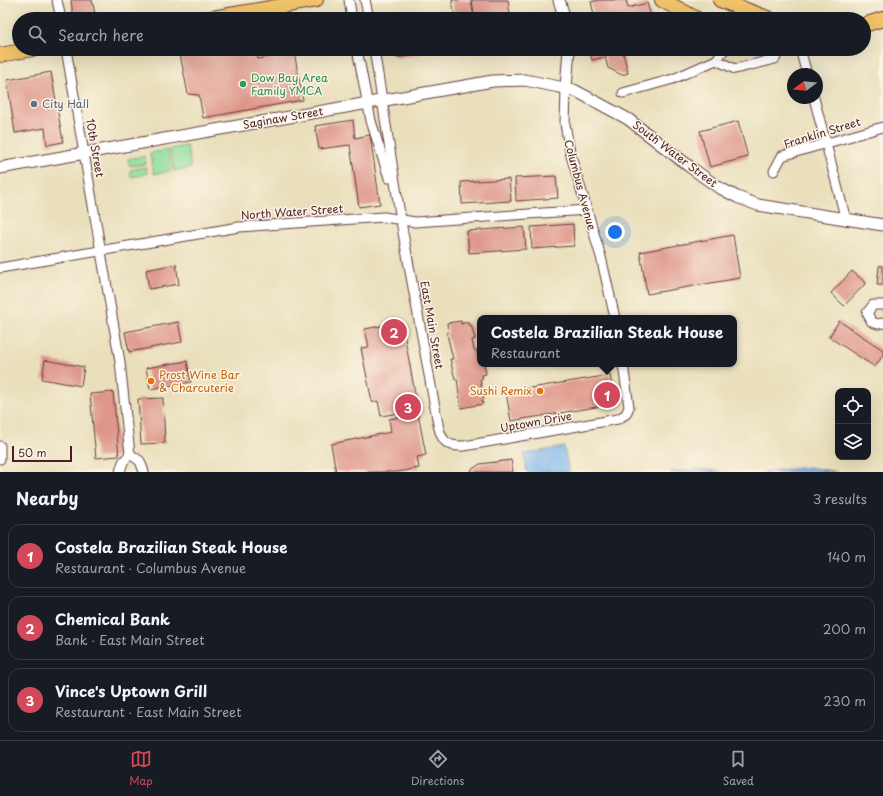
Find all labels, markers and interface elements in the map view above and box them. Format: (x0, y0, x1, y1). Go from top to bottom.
search box (12, 12, 871, 56)
icon: search (26, 23, 48, 45)
text: Search here (58, 23, 144, 46)
north arrow (787, 68, 823, 104)
place label: Dow Bay Area Family YMCA (251, 69, 328, 99)
marker: Dow Bay Area Family YMCA (238, 79, 248, 89)
place label: City Hall (42, 95, 89, 112)
marker: City Hall (29, 99, 39, 109)
street label: Saginaw Street (242, 102, 325, 133)
street label: Franklin Street (781, 113, 863, 152)
street label: South Water Street (629, 116, 722, 191)
street label: 10th Street (82, 117, 109, 179)
street label: Columbus Avenue (560, 138, 601, 232)
street label: North Water Street (240, 199, 344, 224)
your location (605, 222, 625, 242)
street label: East Main Street (416, 280, 449, 371)
popup (477, 315, 737, 367)
pin: 2 (381, 317, 407, 347)
text: Costela Brazilian Steak House (491, 320, 723, 343)
text: Restaurant (491, 343, 560, 362)
place label: Prost Wine Bar & Charcuterie (159, 366, 241, 396)
marker: Prost Wine Bar & Charcuterie (146, 376, 156, 386)
pin: 1 (594, 380, 620, 410)
place label: Sushi Remix (469, 382, 532, 399)
marker: Sushi Remix (535, 386, 545, 396)
map controls (835, 388, 871, 460)
button: locate (835, 388, 871, 424)
pin: 3 (395, 392, 421, 422)
street label: Uptown Drive (499, 407, 573, 436)
button: layers (835, 424, 871, 460)
scale bar (12, 444, 72, 463)
text: 50 m (18, 444, 47, 461)
text: Nearby (16, 485, 78, 511)
text: 3 results (813, 489, 867, 508)
text: Costela Brazilian Steak House (55, 535, 287, 558)
text: 1 (27, 547, 33, 566)
text: 140 m (827, 547, 866, 566)
text: Restaurant · Columbus Avenue (55, 558, 246, 577)
text: Chemical Bank (55, 607, 170, 630)
text: 2 (25, 619, 35, 638)
text: 200 m (823, 619, 866, 638)
text: Bank · East Main Street (55, 630, 205, 649)
text: Vince's Uptown Grill (55, 679, 207, 702)
text: 3 (26, 691, 34, 710)
text: 230 m (824, 691, 866, 710)
text: Restaurant · East Main Street (55, 702, 242, 721)
tab: Map (129, 748, 153, 789)
tab: Directions (411, 748, 464, 789)
tab: Saved (723, 748, 754, 789)

